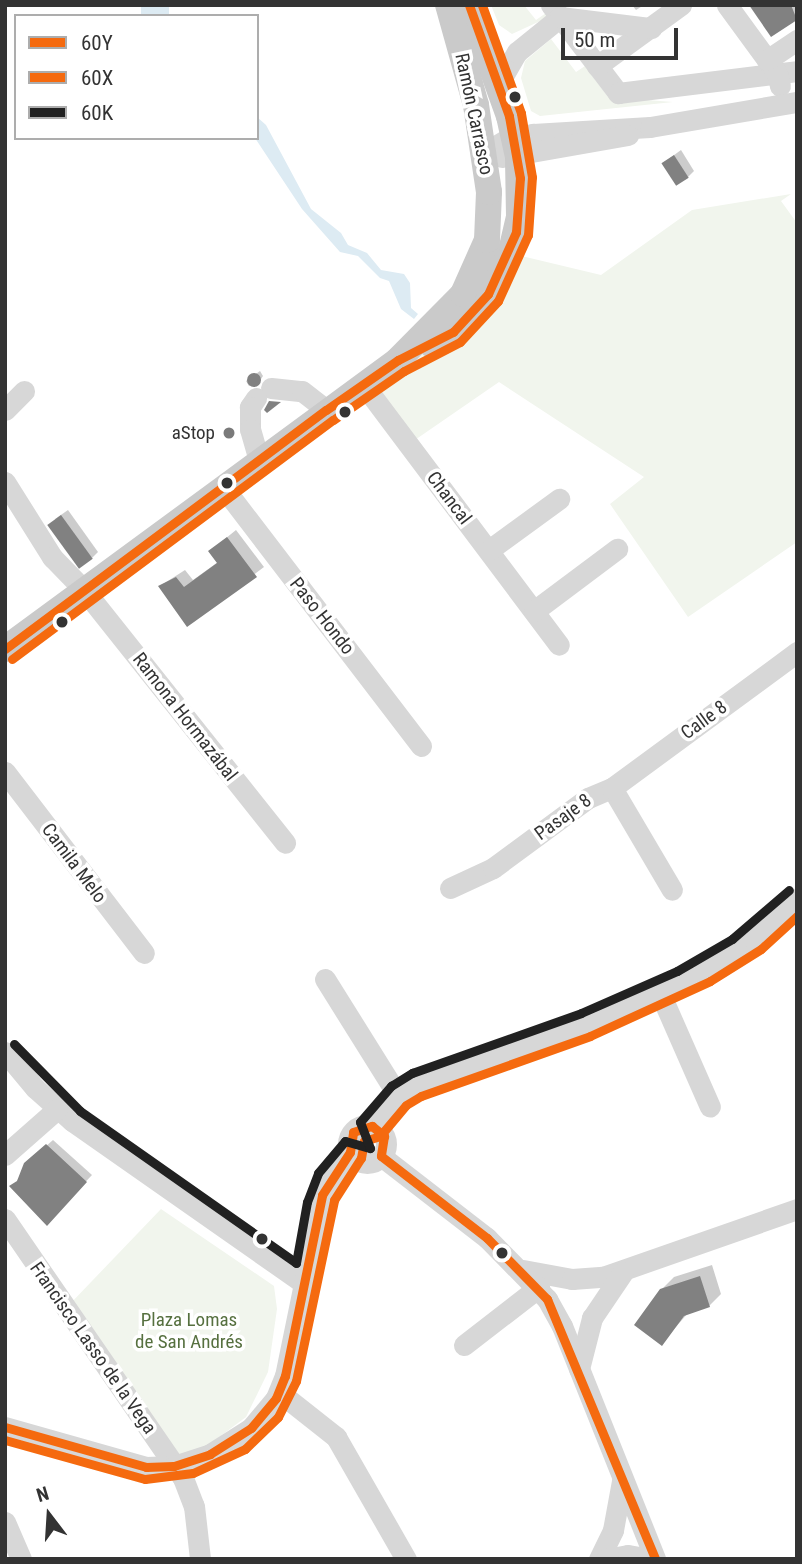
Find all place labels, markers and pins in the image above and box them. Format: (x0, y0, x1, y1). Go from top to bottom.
unlabelled marker (508, 90, 522, 104)
unlabelled marker (338, 405, 352, 419)
place label: aStop (172, 422, 215, 444)
marker: aStop (221, 425, 237, 441)
unlabelled marker (220, 476, 234, 490)
unlabelled marker (55, 615, 69, 629)
unlabelled marker (255, 1232, 269, 1246)
unlabelled marker (495, 1246, 509, 1260)

